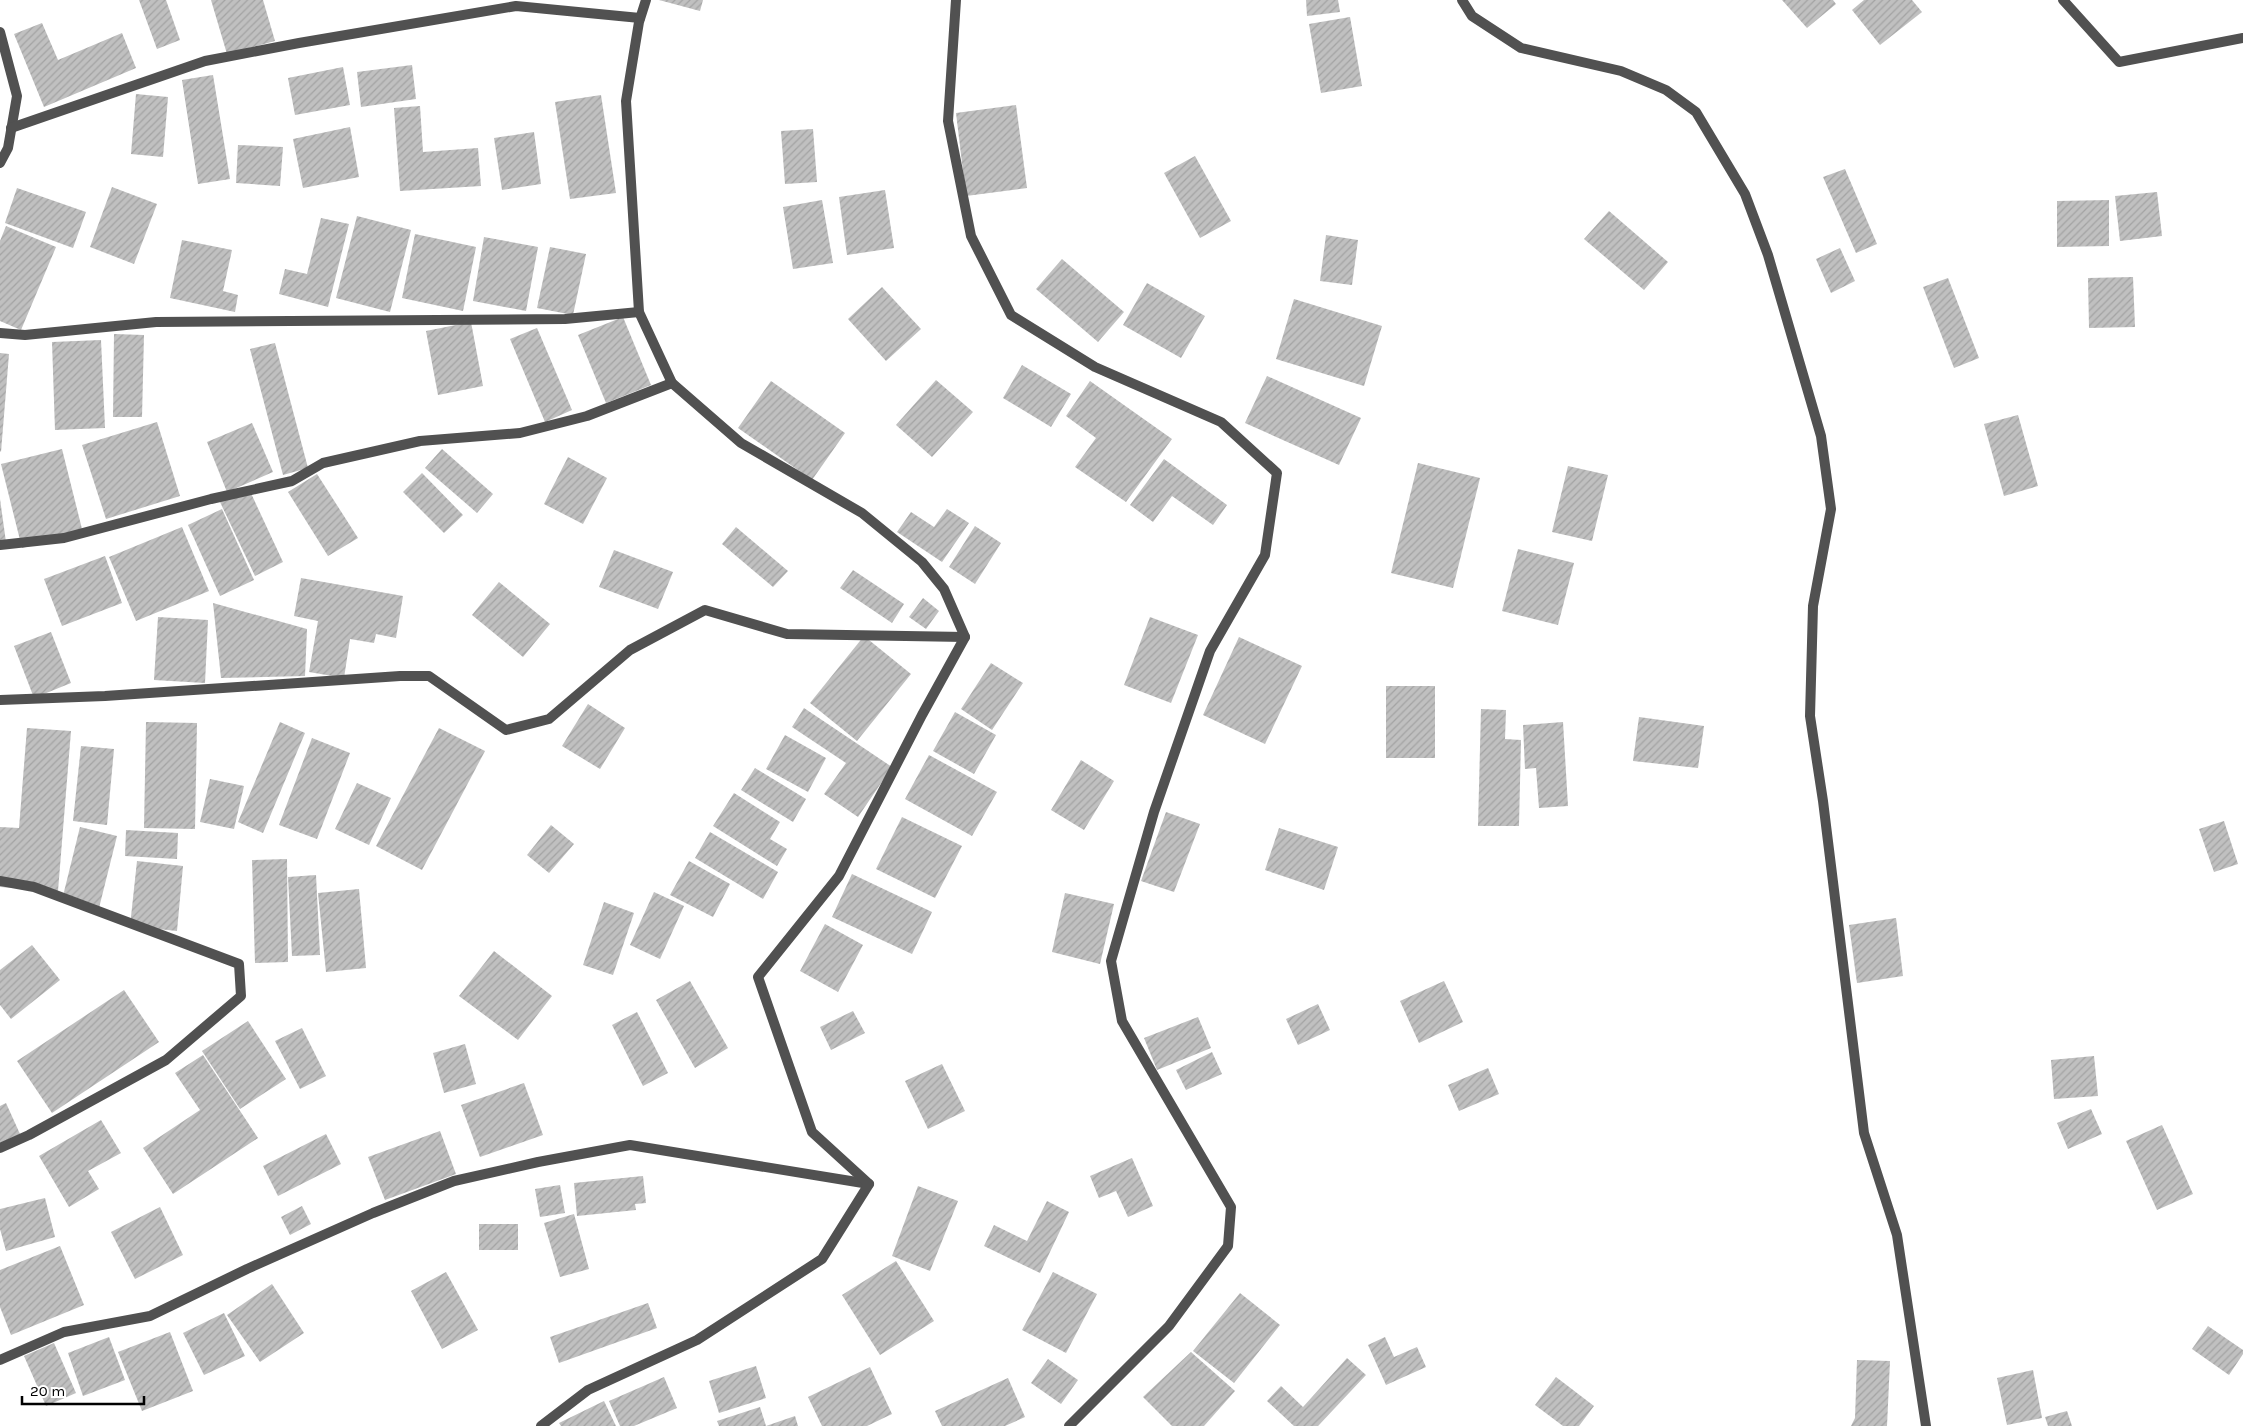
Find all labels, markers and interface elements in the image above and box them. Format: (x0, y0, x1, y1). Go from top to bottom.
scale bar (22, 1374, 145, 1406)
text: 20 m (30, 1382, 65, 1400)

